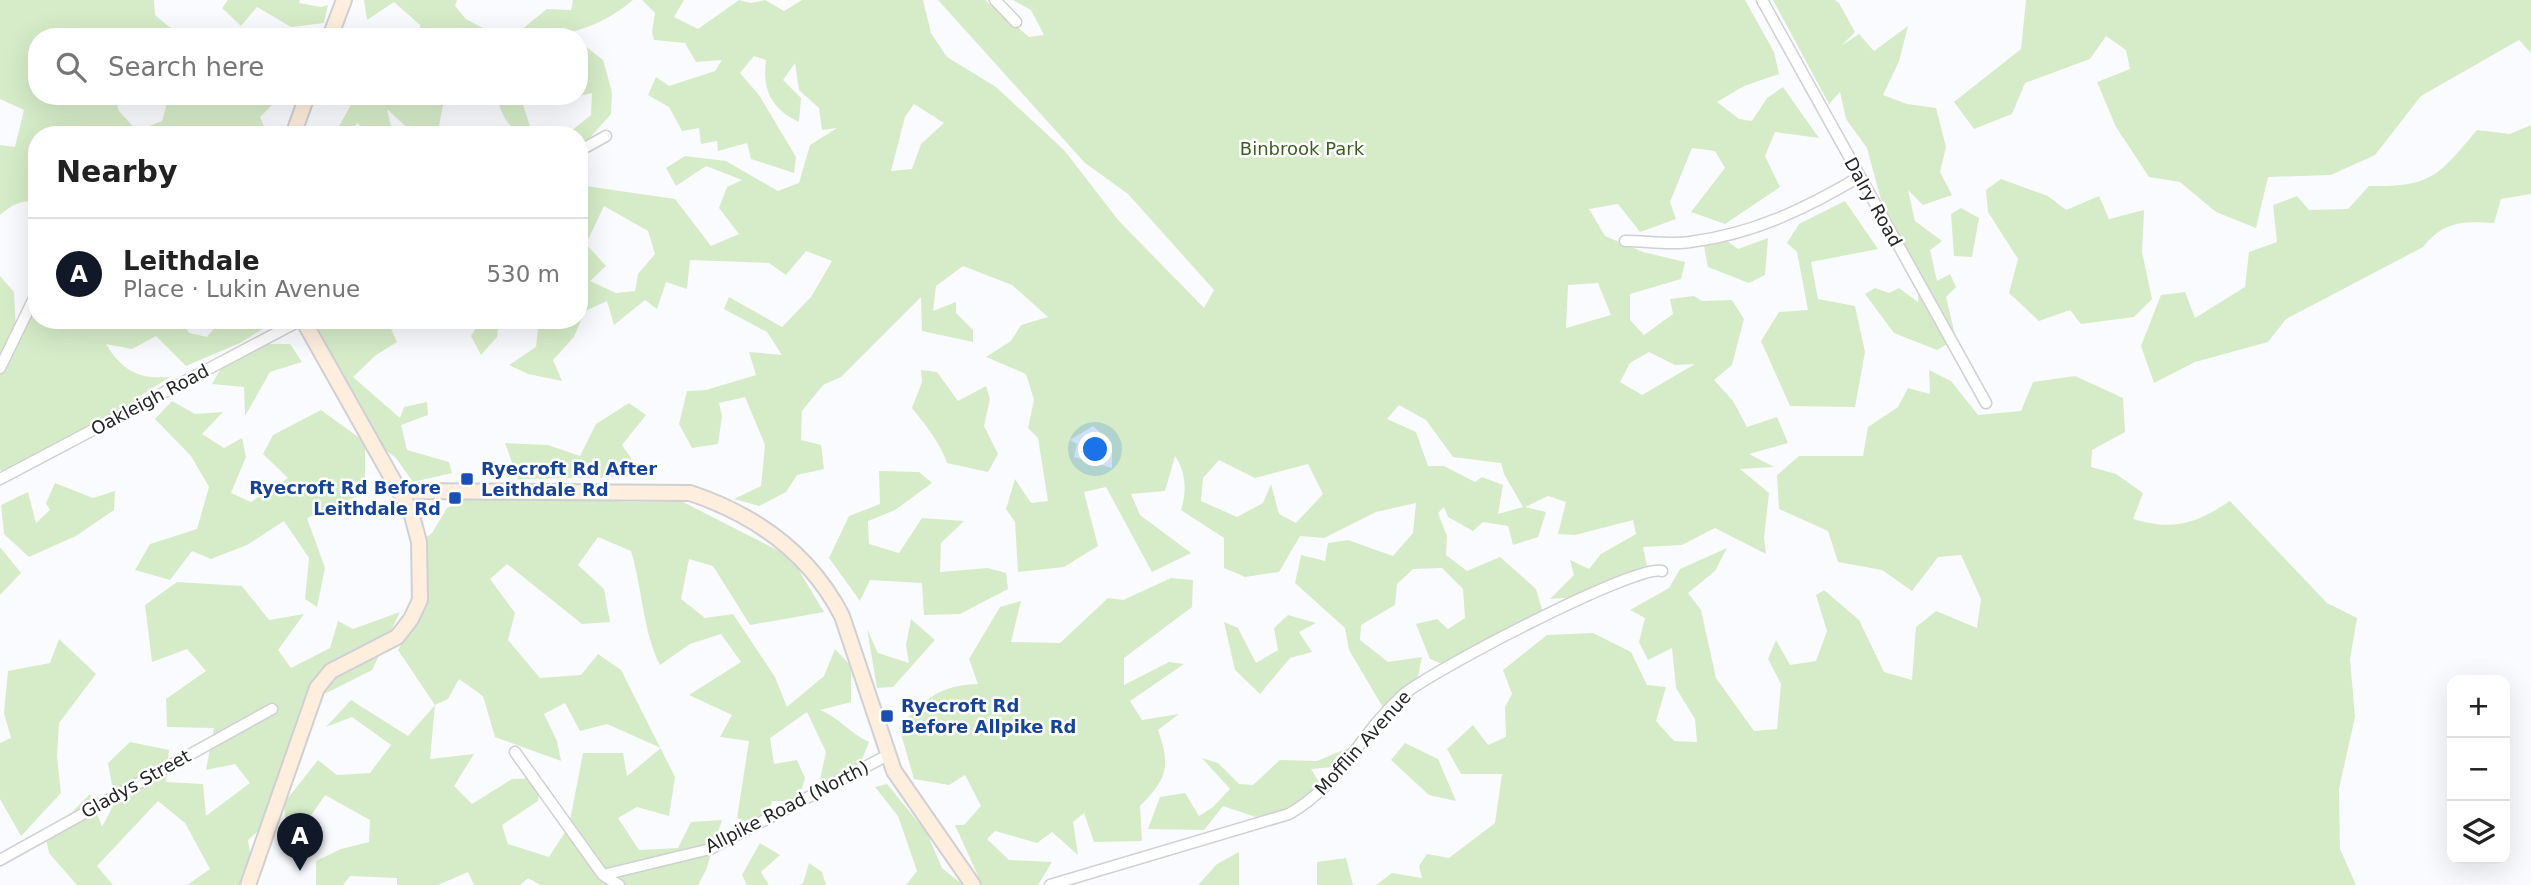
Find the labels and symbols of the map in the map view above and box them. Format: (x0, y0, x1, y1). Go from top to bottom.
park label: Binbrook Park (1240, 138, 1365, 159)
street label: Dalry Road (1840, 153, 1907, 250)
street label: Oakleigh Road (87, 360, 212, 439)
your location (1078, 432, 1112, 466)
place label: Ryecroft Rd After Leithdale Rd (481, 458, 657, 500)
marker: Ryecroft Rd After Leithdale Rd (459, 471, 475, 487)
place label: Ryecroft Rd Before Leithdale Rd (249, 477, 441, 519)
marker: Ryecroft Rd Before Leithdale Rd (447, 490, 463, 506)
street label: Mofflin Avenue (1310, 686, 1415, 799)
place label: Ryecroft Rd Before Allpike Rd (901, 695, 1077, 737)
marker: Ryecroft Rd Before Allpike Rd (879, 708, 895, 724)
street label: Gladys Street (77, 745, 194, 822)
street label: Allpike Road (North) (702, 756, 872, 857)
pin: A (277, 813, 323, 871)

